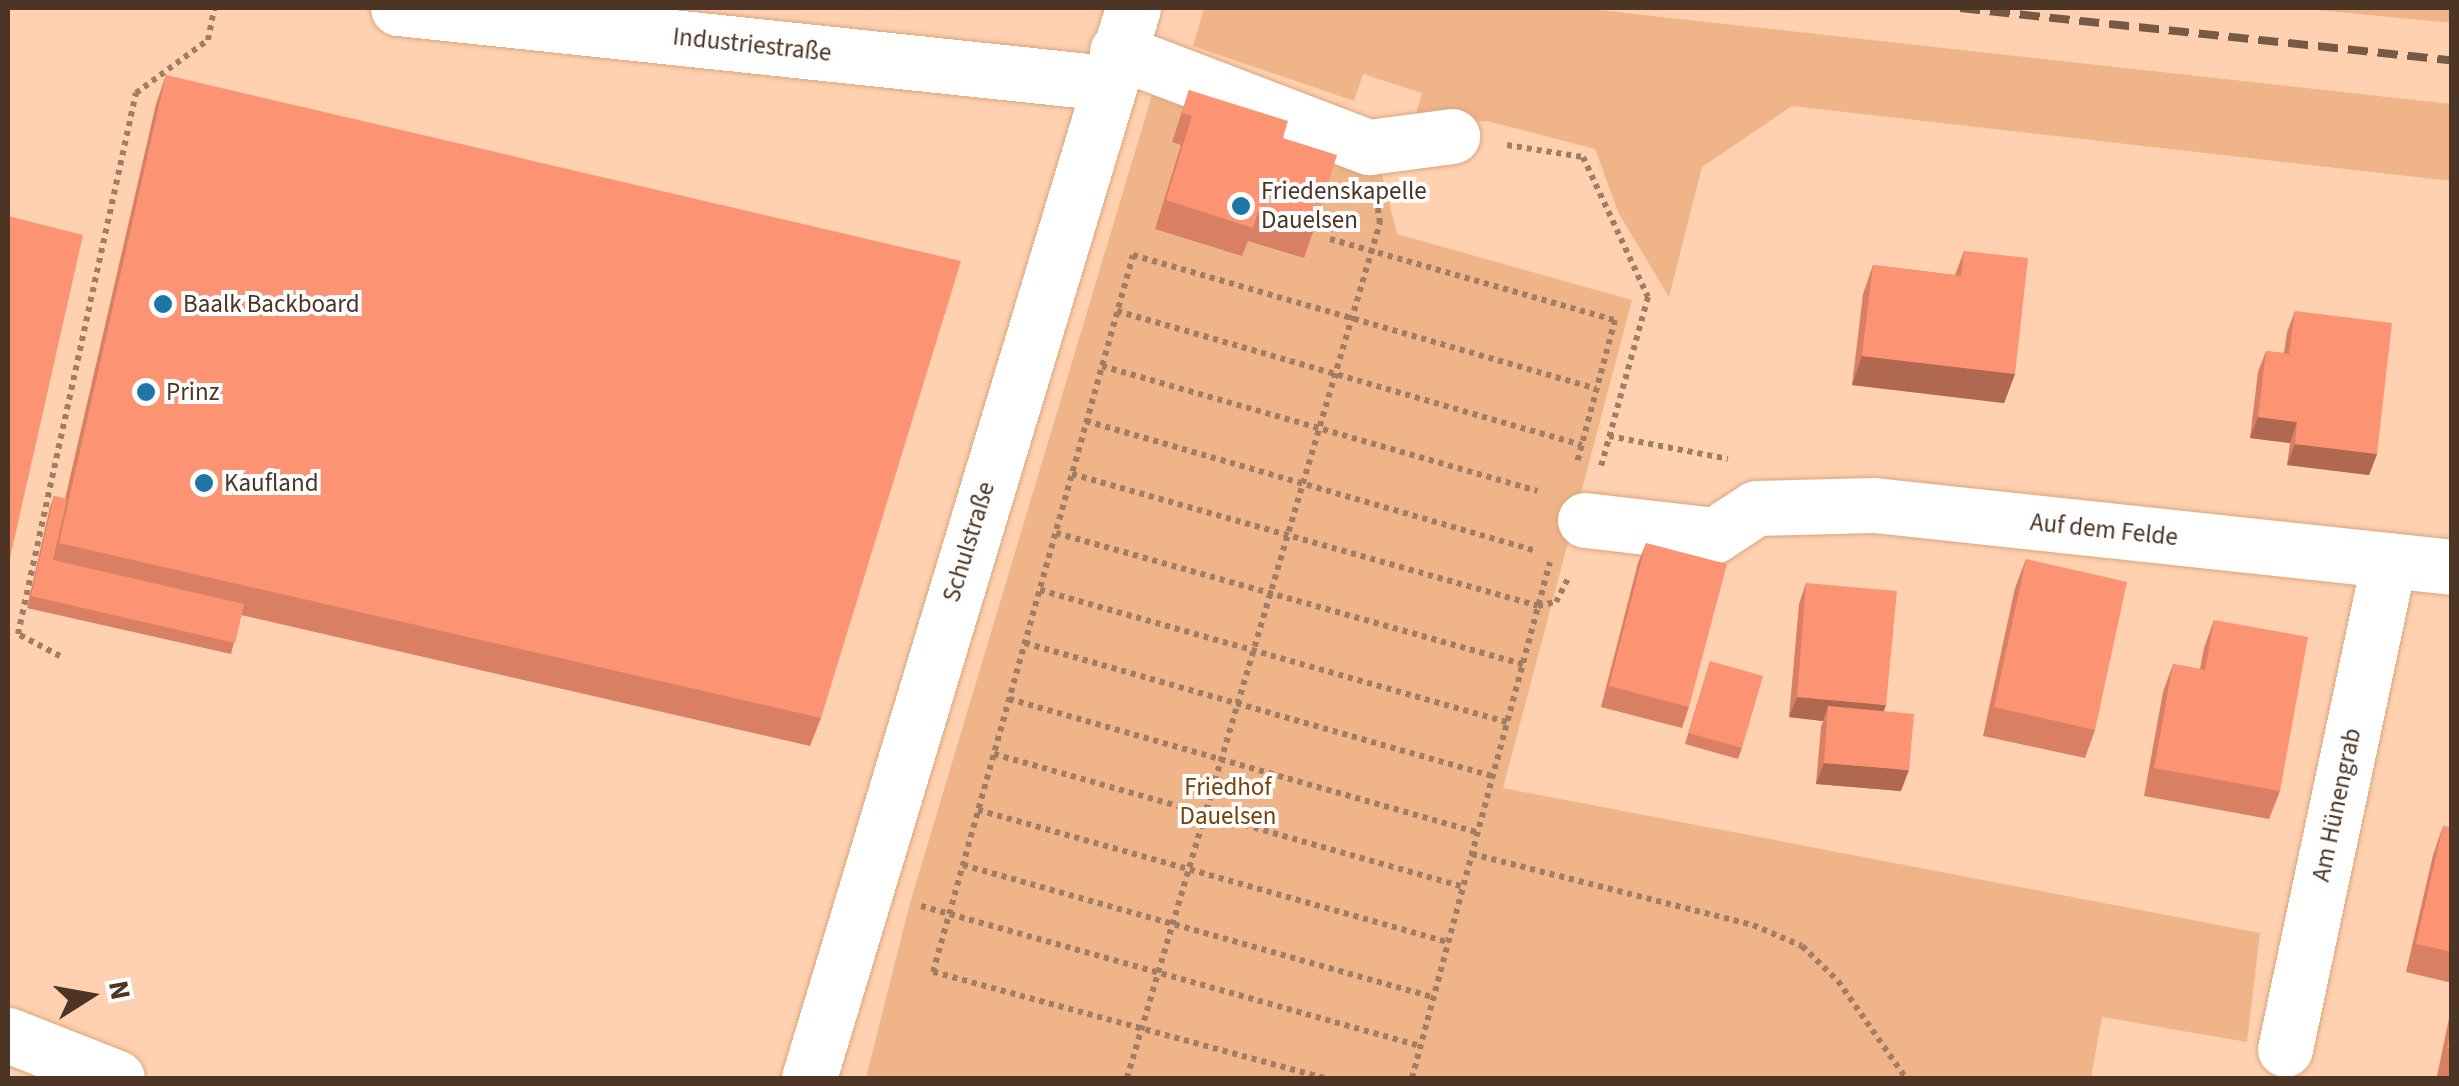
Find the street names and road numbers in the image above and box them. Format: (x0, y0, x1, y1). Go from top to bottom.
street label: Industriestraße (671, 22, 833, 68)
street label: Schulstraße (936, 478, 1002, 606)
street label: Auf dem Felde (2029, 507, 2179, 553)
street label: Am Hünengrab (2306, 726, 2368, 884)

